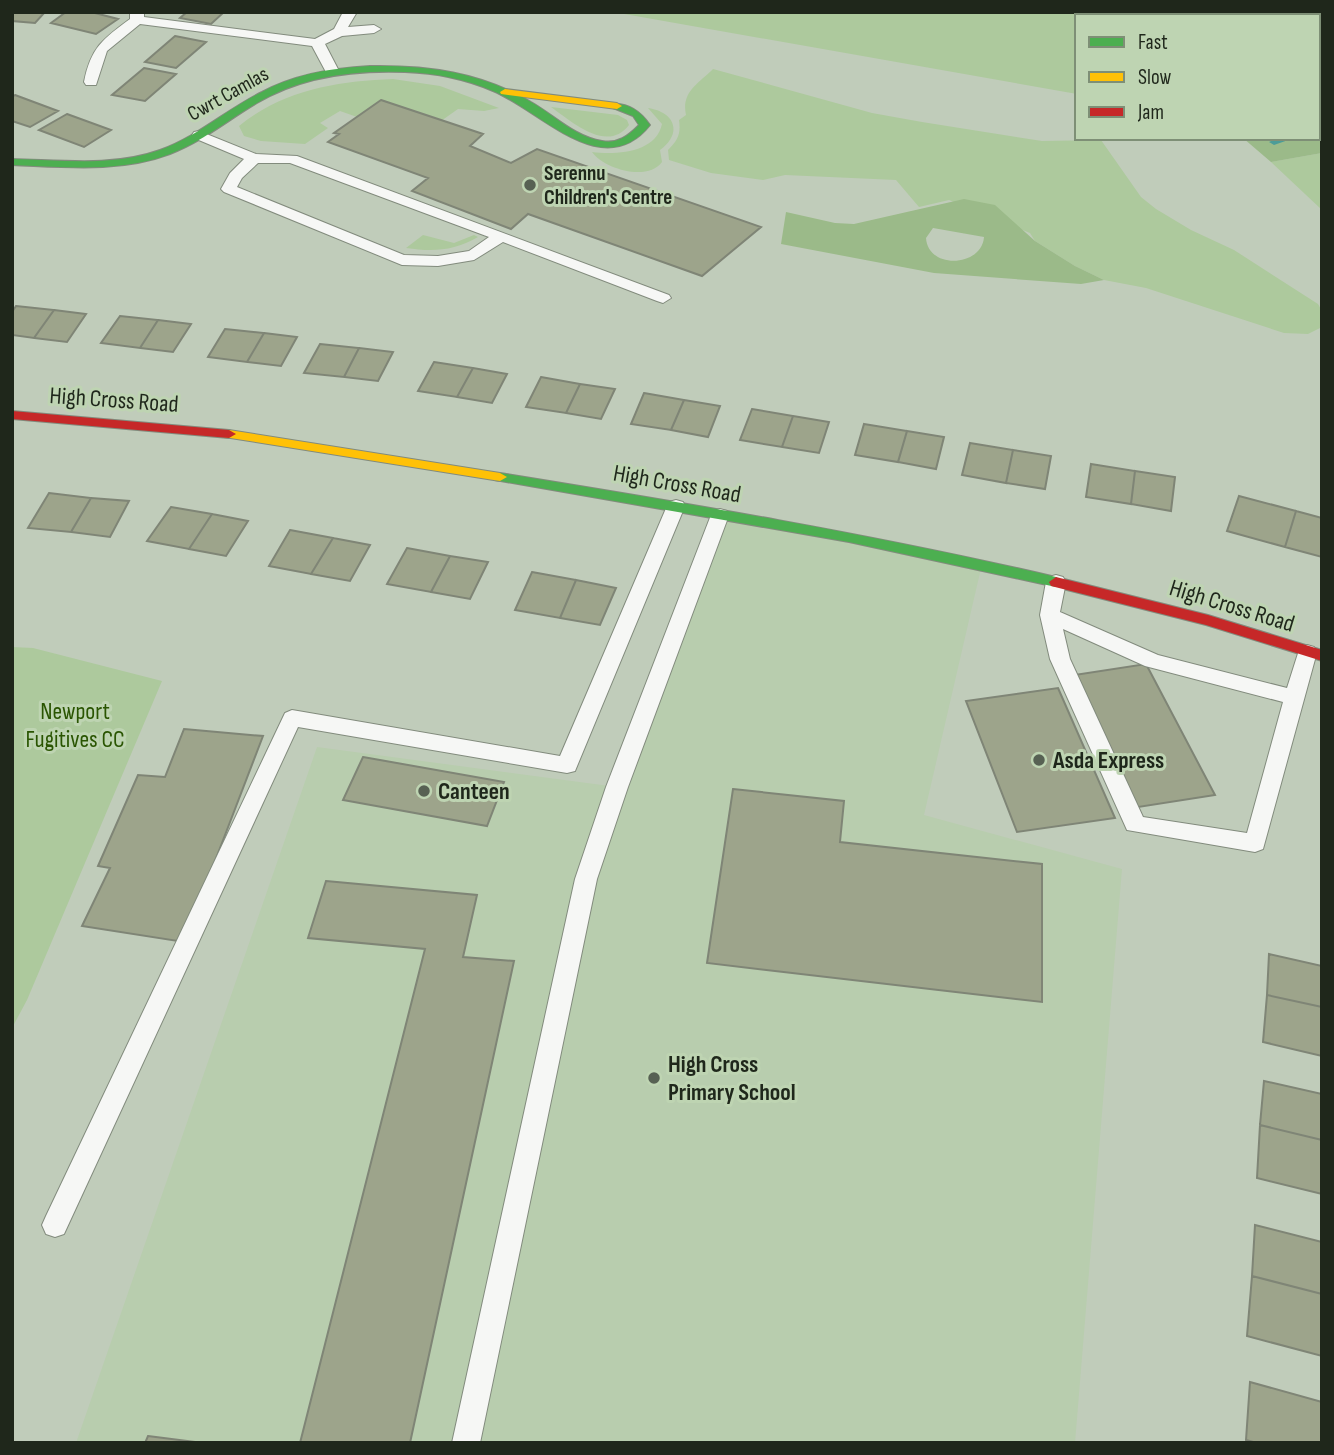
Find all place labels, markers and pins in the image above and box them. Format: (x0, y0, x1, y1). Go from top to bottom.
place label: Serennu Children's Centre (544, 161, 672, 210)
marker: Serennu Children's Centre (522, 177, 538, 193)
place label: Asda Express (1052, 746, 1164, 775)
marker: Asda Express (1031, 752, 1047, 768)
place label: Canteen (438, 777, 510, 806)
marker: Canteen (416, 783, 432, 799)
place label: High Cross Primary School (668, 1050, 796, 1107)
marker: High Cross Primary School (646, 1070, 662, 1086)

